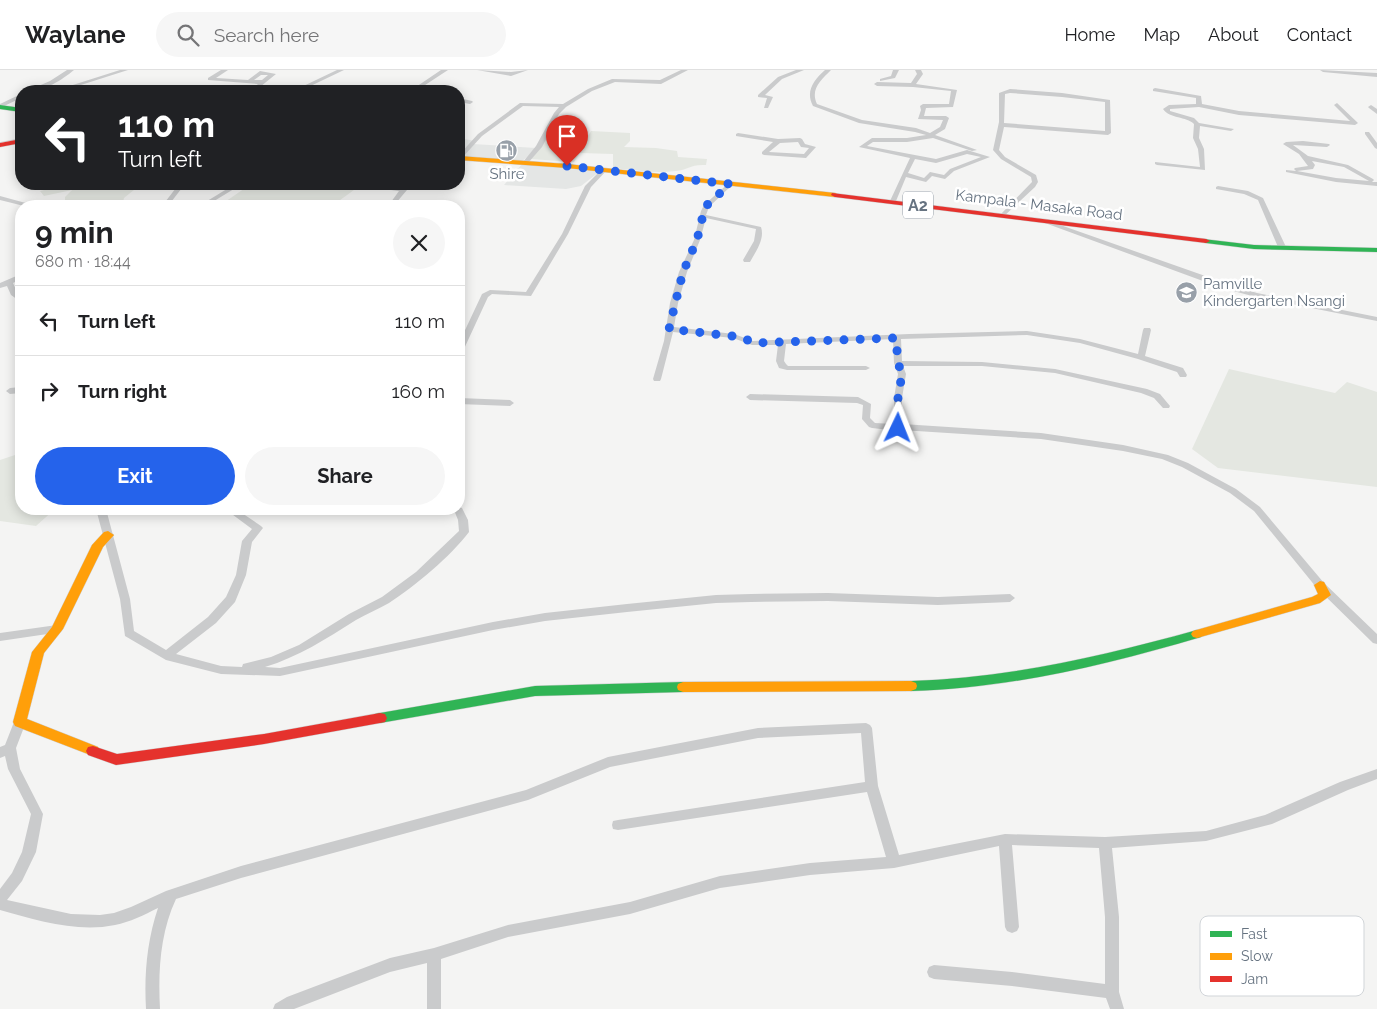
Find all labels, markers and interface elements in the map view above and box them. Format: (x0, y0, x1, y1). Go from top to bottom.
search box (156, 12, 506, 57)
text: Waylane (25, 20, 126, 49)
icon: search (174, 21, 202, 49)
text: Search here (214, 24, 319, 46)
text: Home (1064, 24, 1115, 45)
text: Map (1143, 24, 1180, 45)
text: About (1208, 24, 1259, 45)
text: Contact (1287, 24, 1352, 45)
text: 110 m (118, 104, 215, 145)
icon: left (35, 105, 100, 170)
pin (546, 115, 588, 166)
icon: arrive (553, 122, 581, 150)
fuel station icon: Shire (495, 139, 519, 163)
text: Turn left (118, 146, 202, 172)
place label: Shire (490, 165, 525, 183)
street label: Kampala - Masaka Road (955, 186, 1123, 224)
road number: A2 (903, 192, 933, 218)
text: 9 min (35, 215, 114, 250)
button: close (393, 217, 445, 269)
text: 680 m · 18:44 (35, 252, 131, 271)
place label: Pamville Kindergarten Nsangi (1203, 275, 1345, 310)
school or university icon: Pamville Kindergarten Nsangi (1175, 281, 1199, 305)
icon: left (35, 307, 63, 335)
text: Turn left (78, 310, 155, 332)
text: 110 m (395, 310, 445, 332)
icon: right (35, 377, 63, 405)
text: Turn right (78, 380, 167, 402)
text: 160 m (391, 380, 445, 402)
position arrow (871, 401, 923, 453)
button: Exit (35, 447, 235, 505)
button: Share (245, 447, 445, 505)
legend (1200, 916, 1364, 996)
text: Fast (1241, 926, 1268, 942)
text: Slow (1241, 948, 1273, 964)
text: Jam (1241, 971, 1268, 987)

